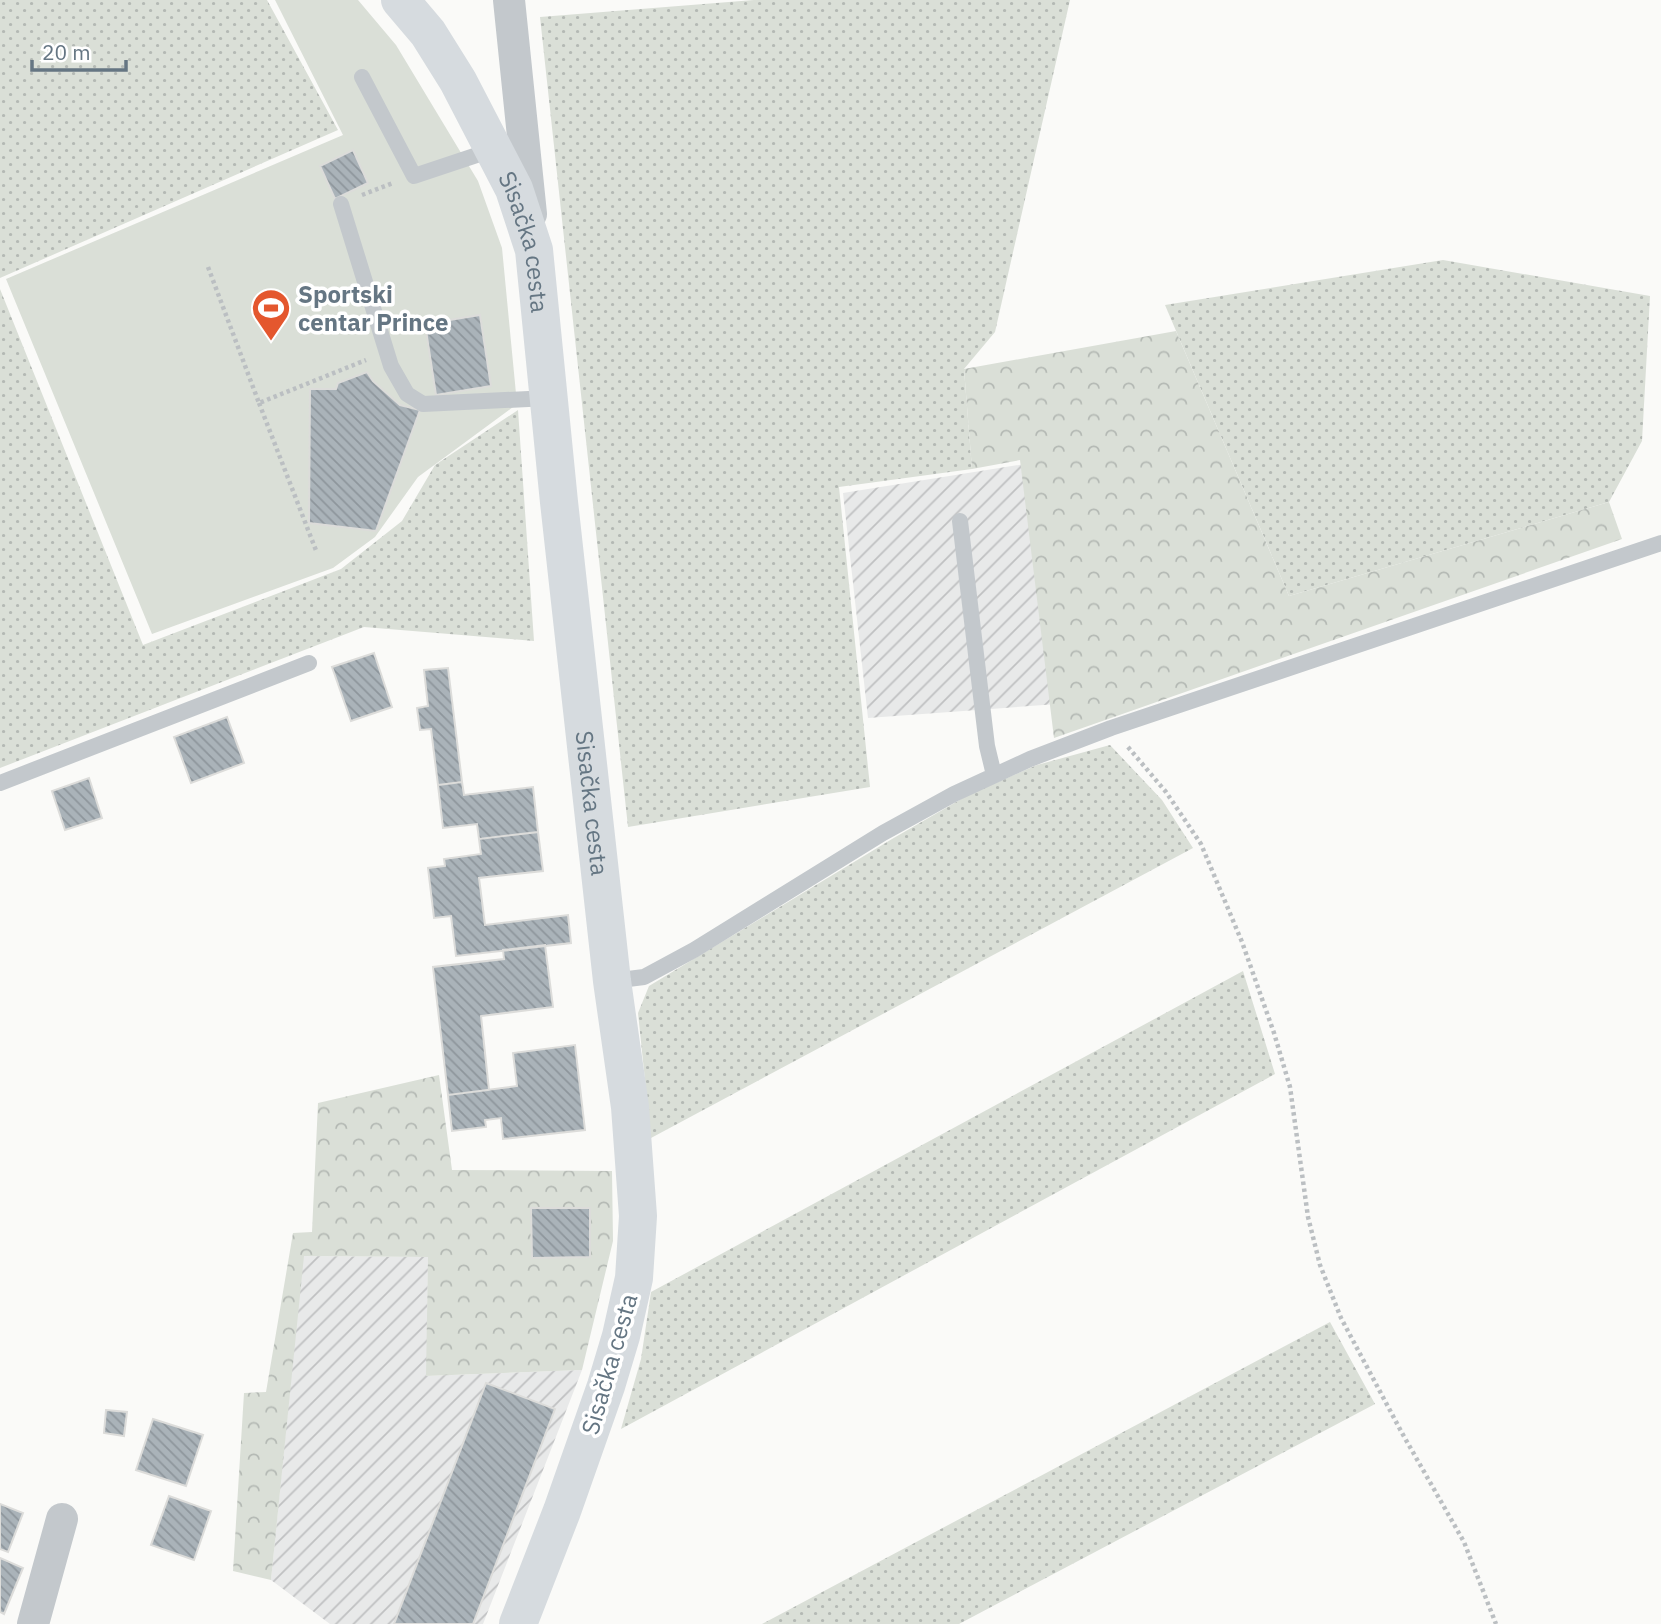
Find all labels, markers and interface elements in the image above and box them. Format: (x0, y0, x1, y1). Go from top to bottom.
scale bar (32, 28, 126, 72)
text: 20 m (42, 38, 91, 66)
street label: Sisačka cesta (491, 165, 556, 314)
place label: Sportski centar Prince (298, 278, 448, 338)
sports icon: Sportski centar Prince (250, 287, 292, 342)
street label: Sisačka cesta (568, 729, 616, 877)
street label: Sisačka cesta (574, 1290, 644, 1438)

